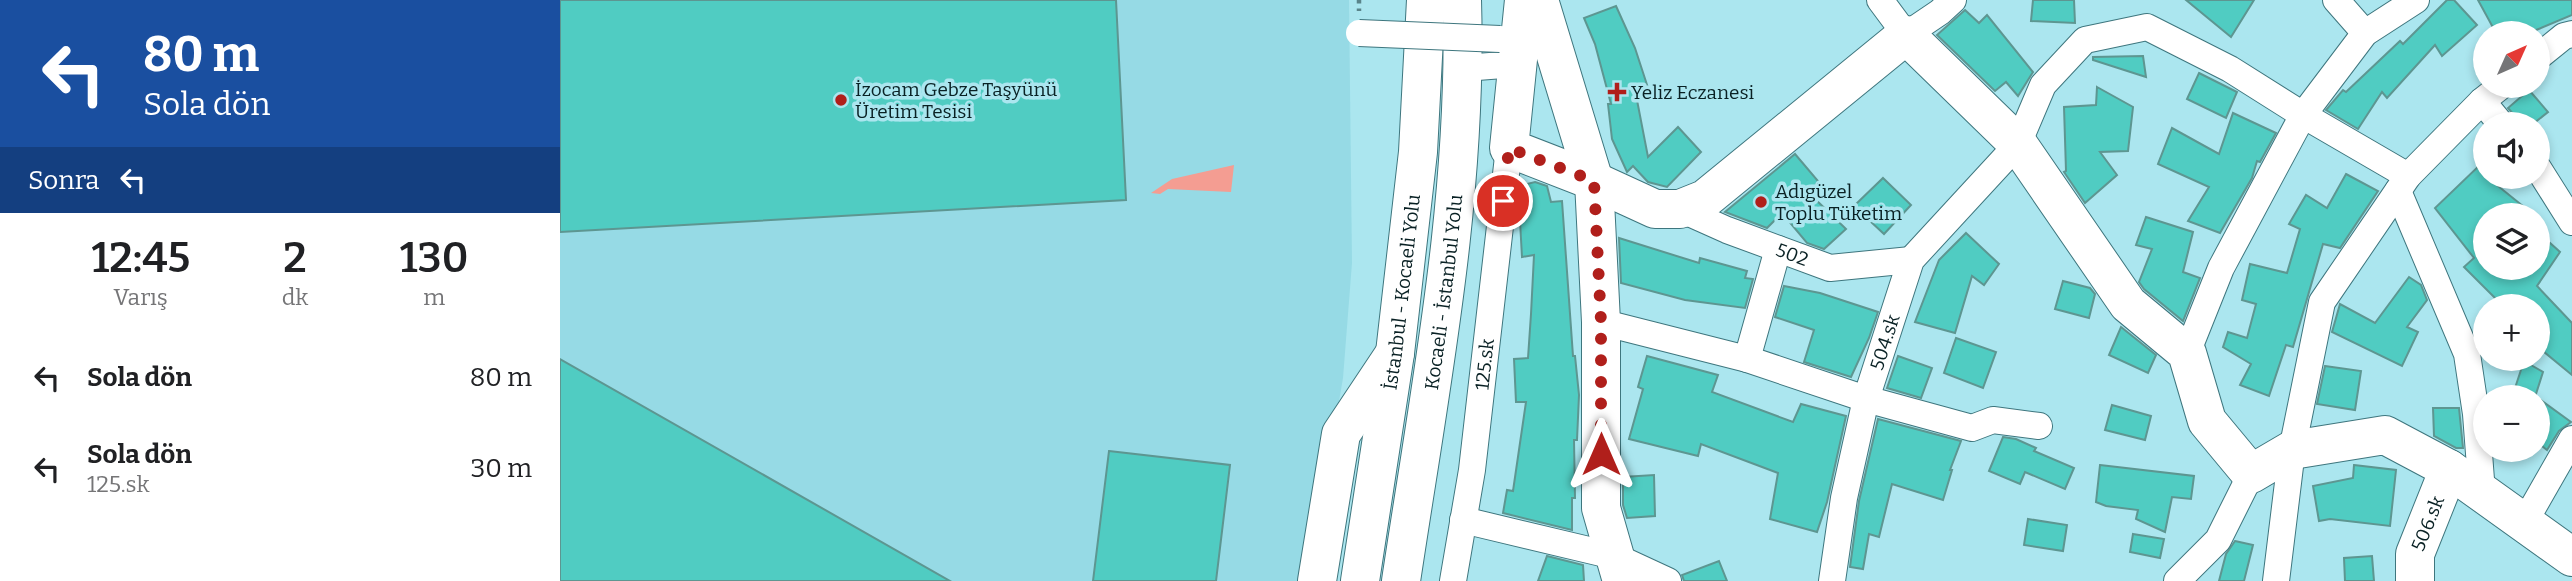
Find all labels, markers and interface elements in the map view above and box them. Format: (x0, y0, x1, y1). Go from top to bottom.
north arrow (2473, 21, 2550, 98)
map controls (2473, 21, 2550, 462)
text: 80 m (143, 25, 259, 84)
icon: left (28, 28, 119, 119)
place label: İzocam Gebze Taşyünü Üretim Tesisi (855, 78, 1057, 123)
place label: Yeliz Eczanesi (1631, 81, 1755, 104)
marker: Yeliz Eczanesi (1609, 84, 1625, 100)
text: Sola dön (143, 85, 271, 123)
marker: İzocam Gebze Taşyünü Üretim Tesisi (833, 92, 849, 108)
button: sound (2473, 112, 2550, 189)
icon: left (114, 161, 152, 199)
text: Sonra (28, 165, 100, 196)
pin (1473, 171, 1533, 231)
place label: Adıgüzel Toplu Tüketim (1775, 180, 1902, 225)
icon: arrive (1484, 182, 1522, 220)
street label: İstanbul - Kocaeli Yolu (1378, 193, 1425, 392)
street label: Kocaeli - İstanbul Yolu (1420, 193, 1467, 392)
marker: Adıgüzel Toplu Tüketim (1753, 194, 1769, 210)
button: layers (2473, 203, 2550, 280)
text: 12:45 (91, 233, 190, 283)
text: 2 (283, 233, 307, 283)
text: 130 (400, 233, 468, 283)
street label: 502 (1773, 238, 1811, 271)
text: Varış (114, 283, 168, 311)
text: dk (282, 283, 308, 311)
text: m (423, 283, 445, 311)
button: + (2473, 294, 2550, 371)
street label: 504.sk (1865, 311, 1905, 373)
street label: 125.sk (1470, 337, 1499, 391)
icon: left (28, 359, 66, 397)
text: Sola dön (87, 362, 192, 393)
text: 80 m (470, 362, 532, 393)
button: − (2473, 385, 2550, 462)
position arrow (1564, 417, 1638, 491)
text: Sola dön (87, 439, 192, 470)
icon: left (28, 450, 66, 488)
text: 30 m (471, 453, 532, 484)
text: 125.sk (87, 470, 150, 498)
street label: 506.sk (2406, 492, 2449, 554)

